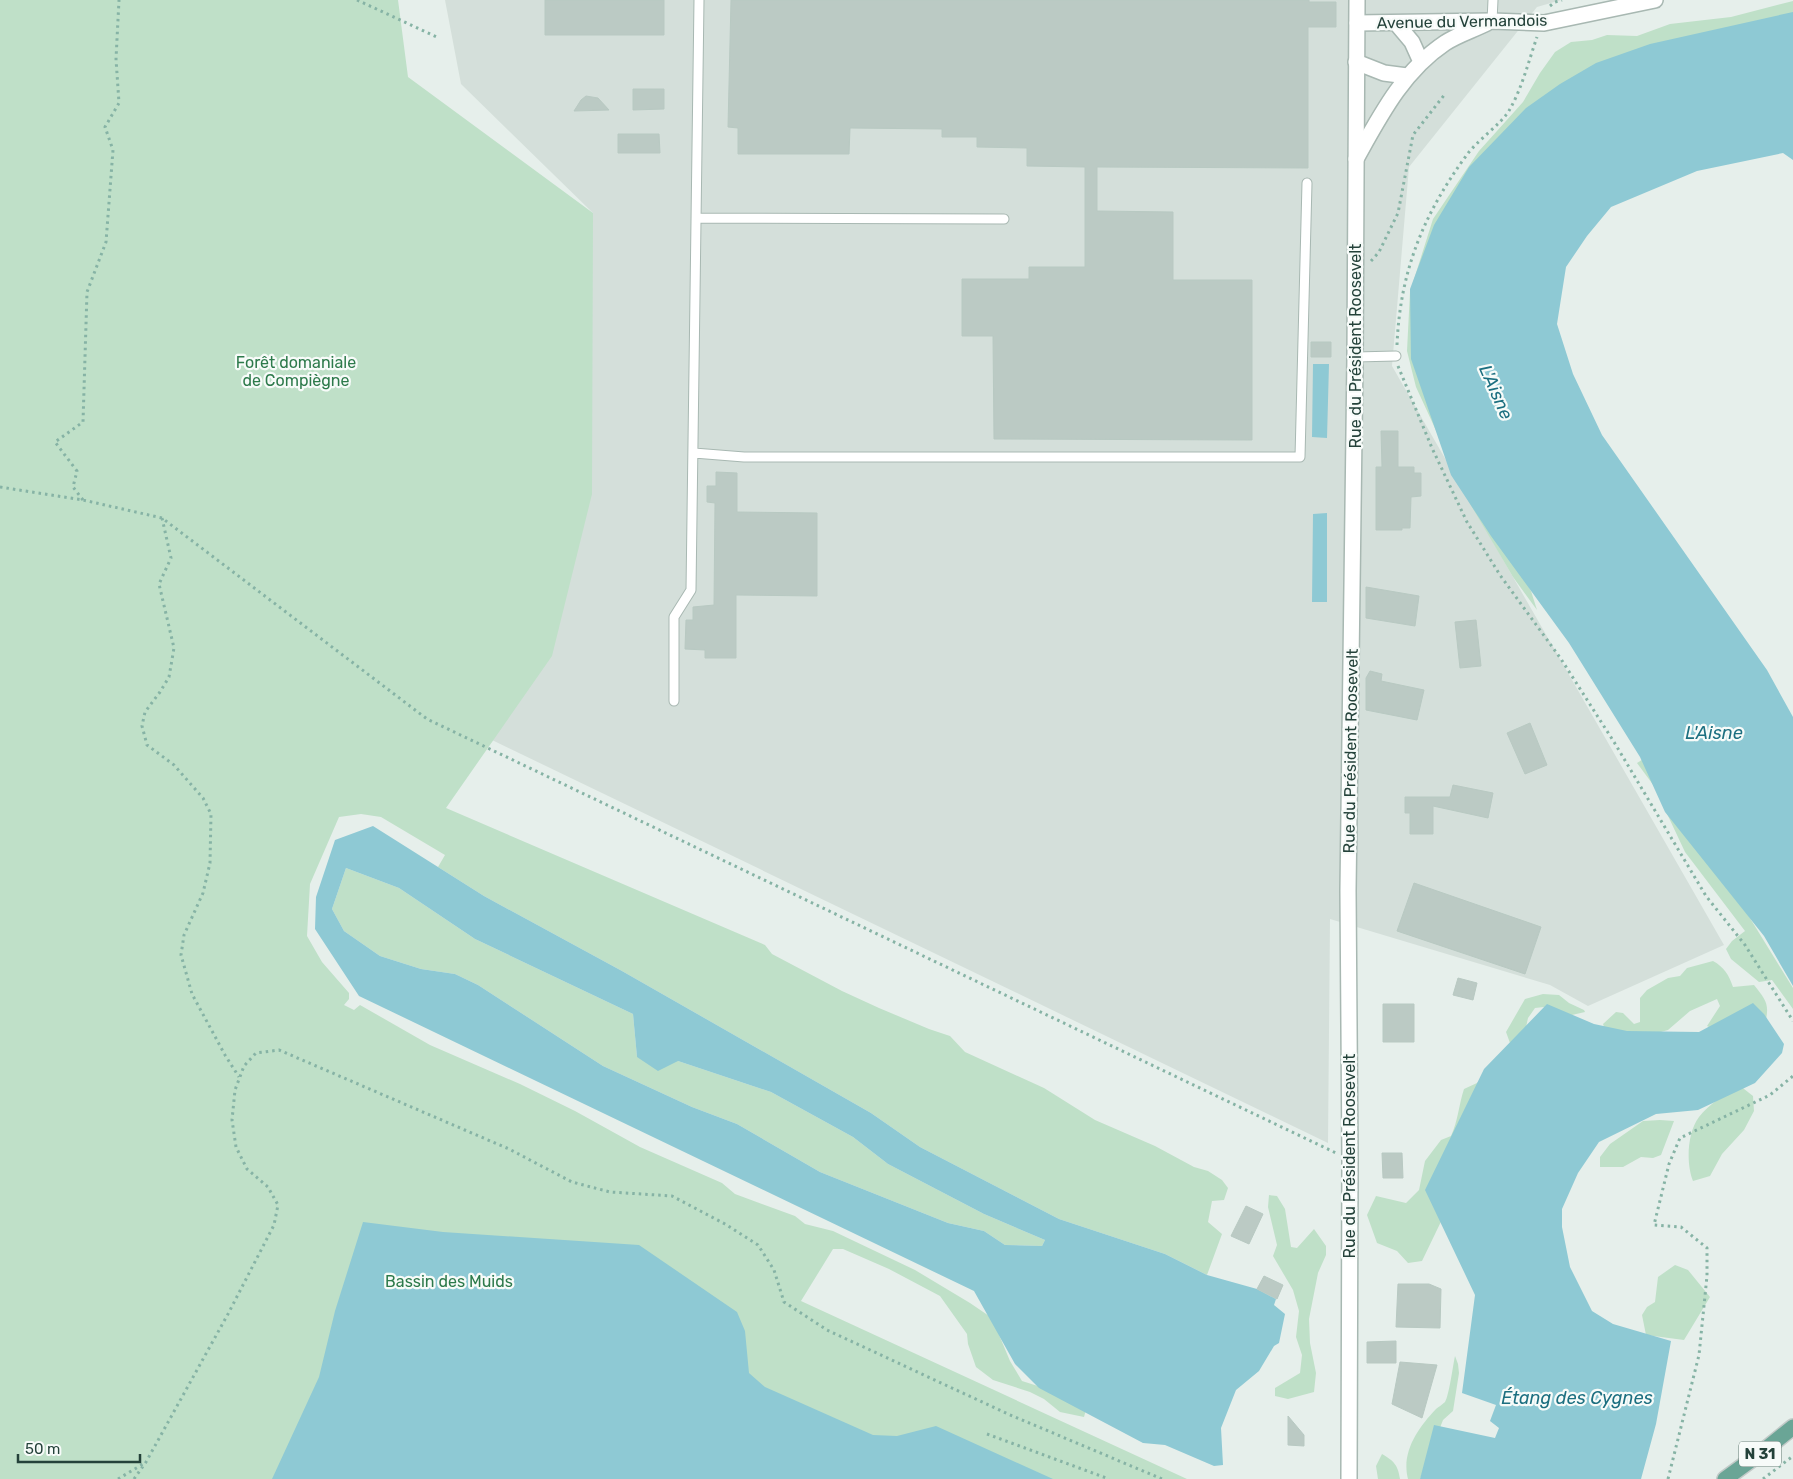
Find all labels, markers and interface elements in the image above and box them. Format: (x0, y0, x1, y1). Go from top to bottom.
street label: Avenue du Vermandois (1376, 11, 1548, 32)
street label: Rue du Président Roosevelt (1346, 244, 1365, 448)
park label: Forêt domaniale de Compiègne (236, 353, 356, 390)
water label: L'Aisne (1474, 361, 1518, 423)
street label: Rue du Président Roosevelt (1339, 648, 1362, 854)
water label: L'Aisne (1685, 722, 1743, 744)
street label: Rue du Président Roosevelt (1340, 1054, 1359, 1258)
park label: Bassin des Muids (385, 1272, 513, 1291)
water label: Étang des Cygnes (1501, 1387, 1653, 1409)
scale bar (18, 1432, 140, 1464)
text: 50 m (25, 1440, 60, 1458)
road number: N 31 (1739, 1442, 1781, 1466)

